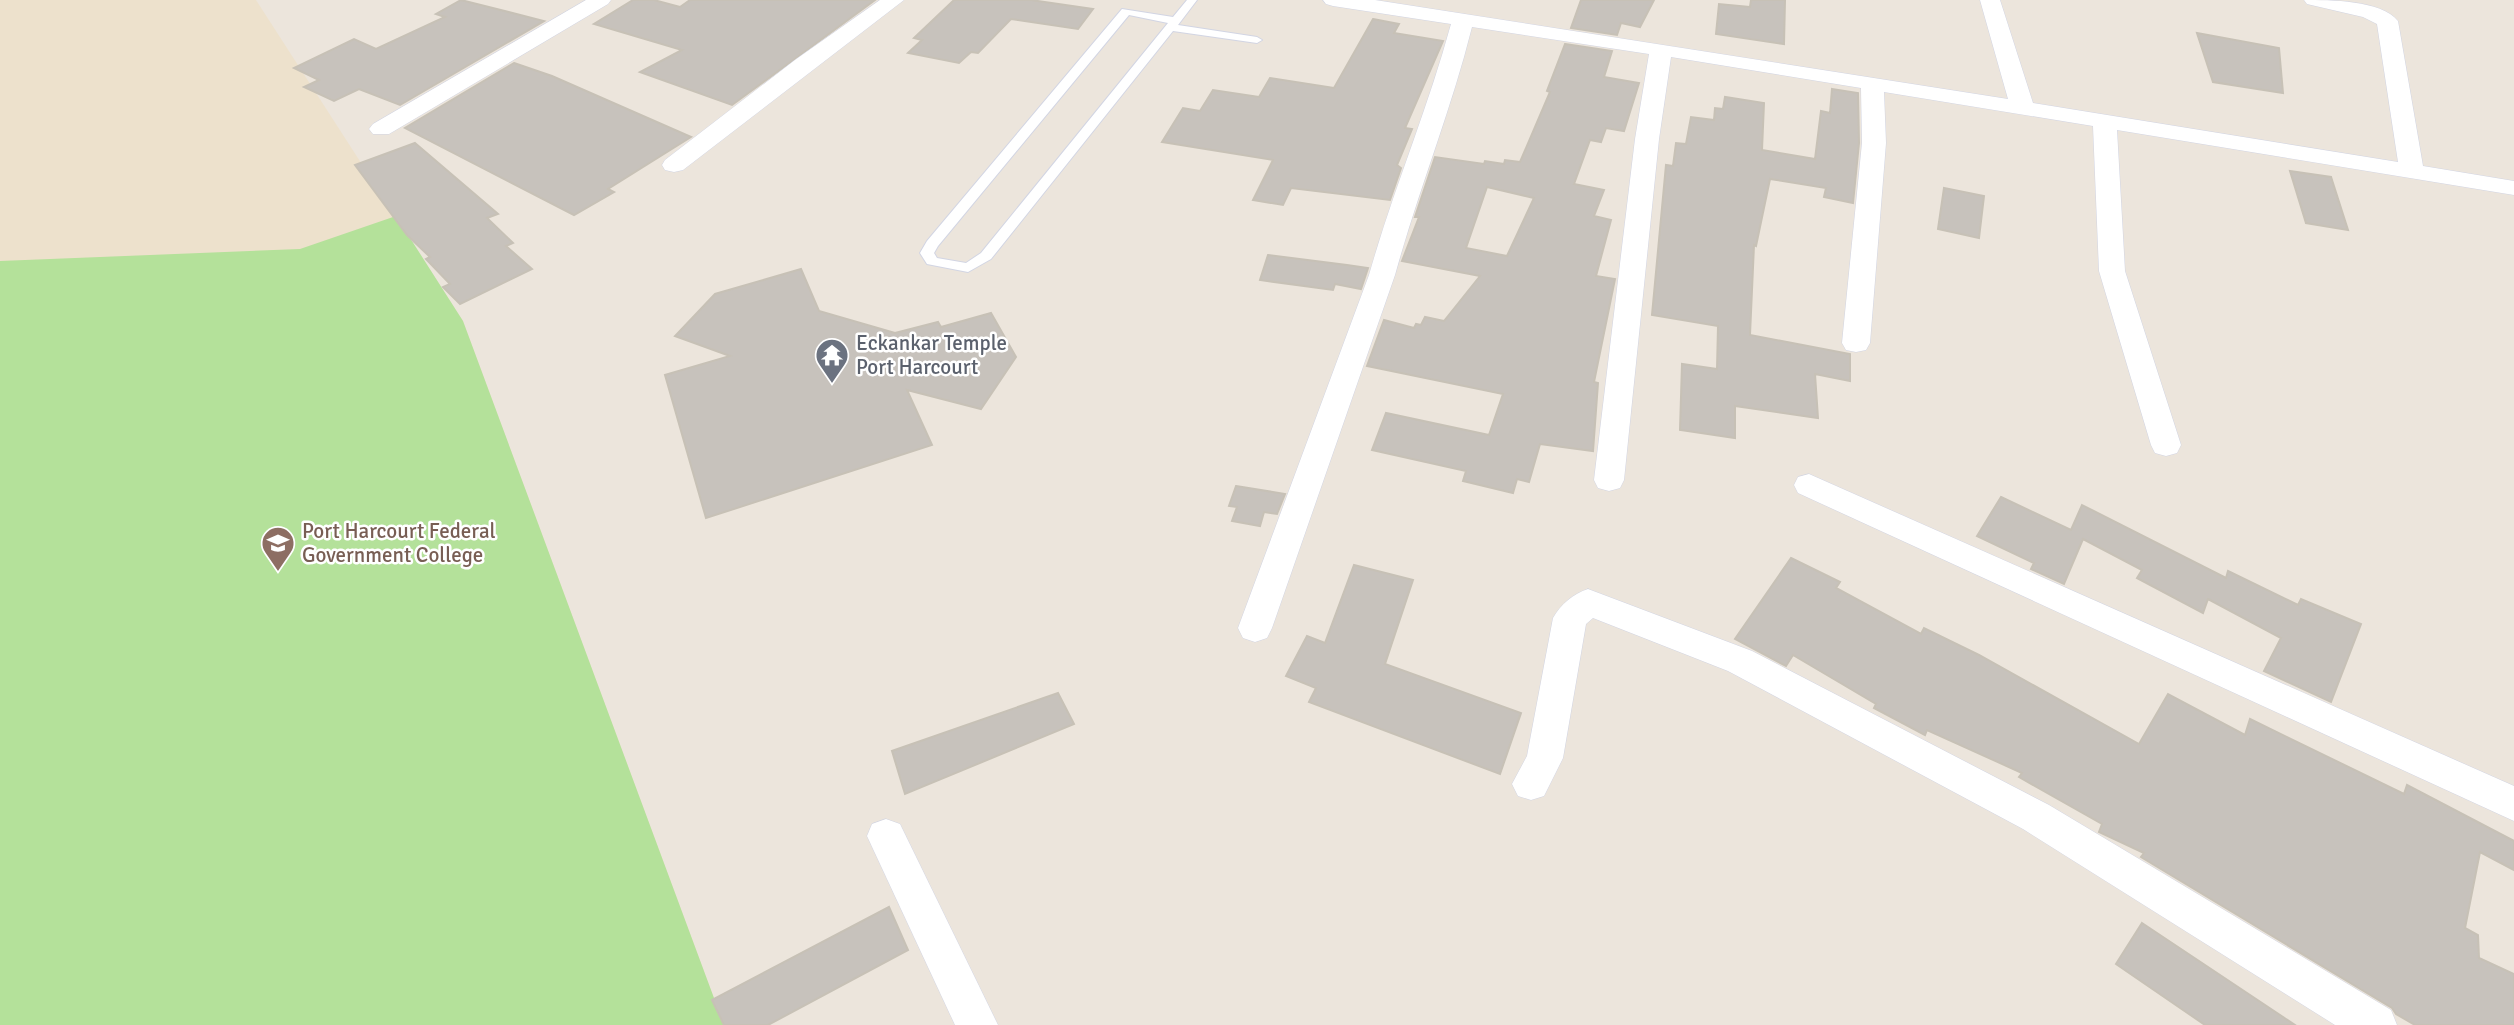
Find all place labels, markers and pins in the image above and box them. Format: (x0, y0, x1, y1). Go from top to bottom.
place label: Eckankar Temple Port Harcourt (856, 330, 1007, 380)
temple icon: Eckankar Temple Port Harcourt (813, 336, 851, 385)
place label: Port Harcourt Federal Government College (302, 518, 496, 568)
school or university icon: Port Harcourt Federal Government College (259, 524, 297, 573)

